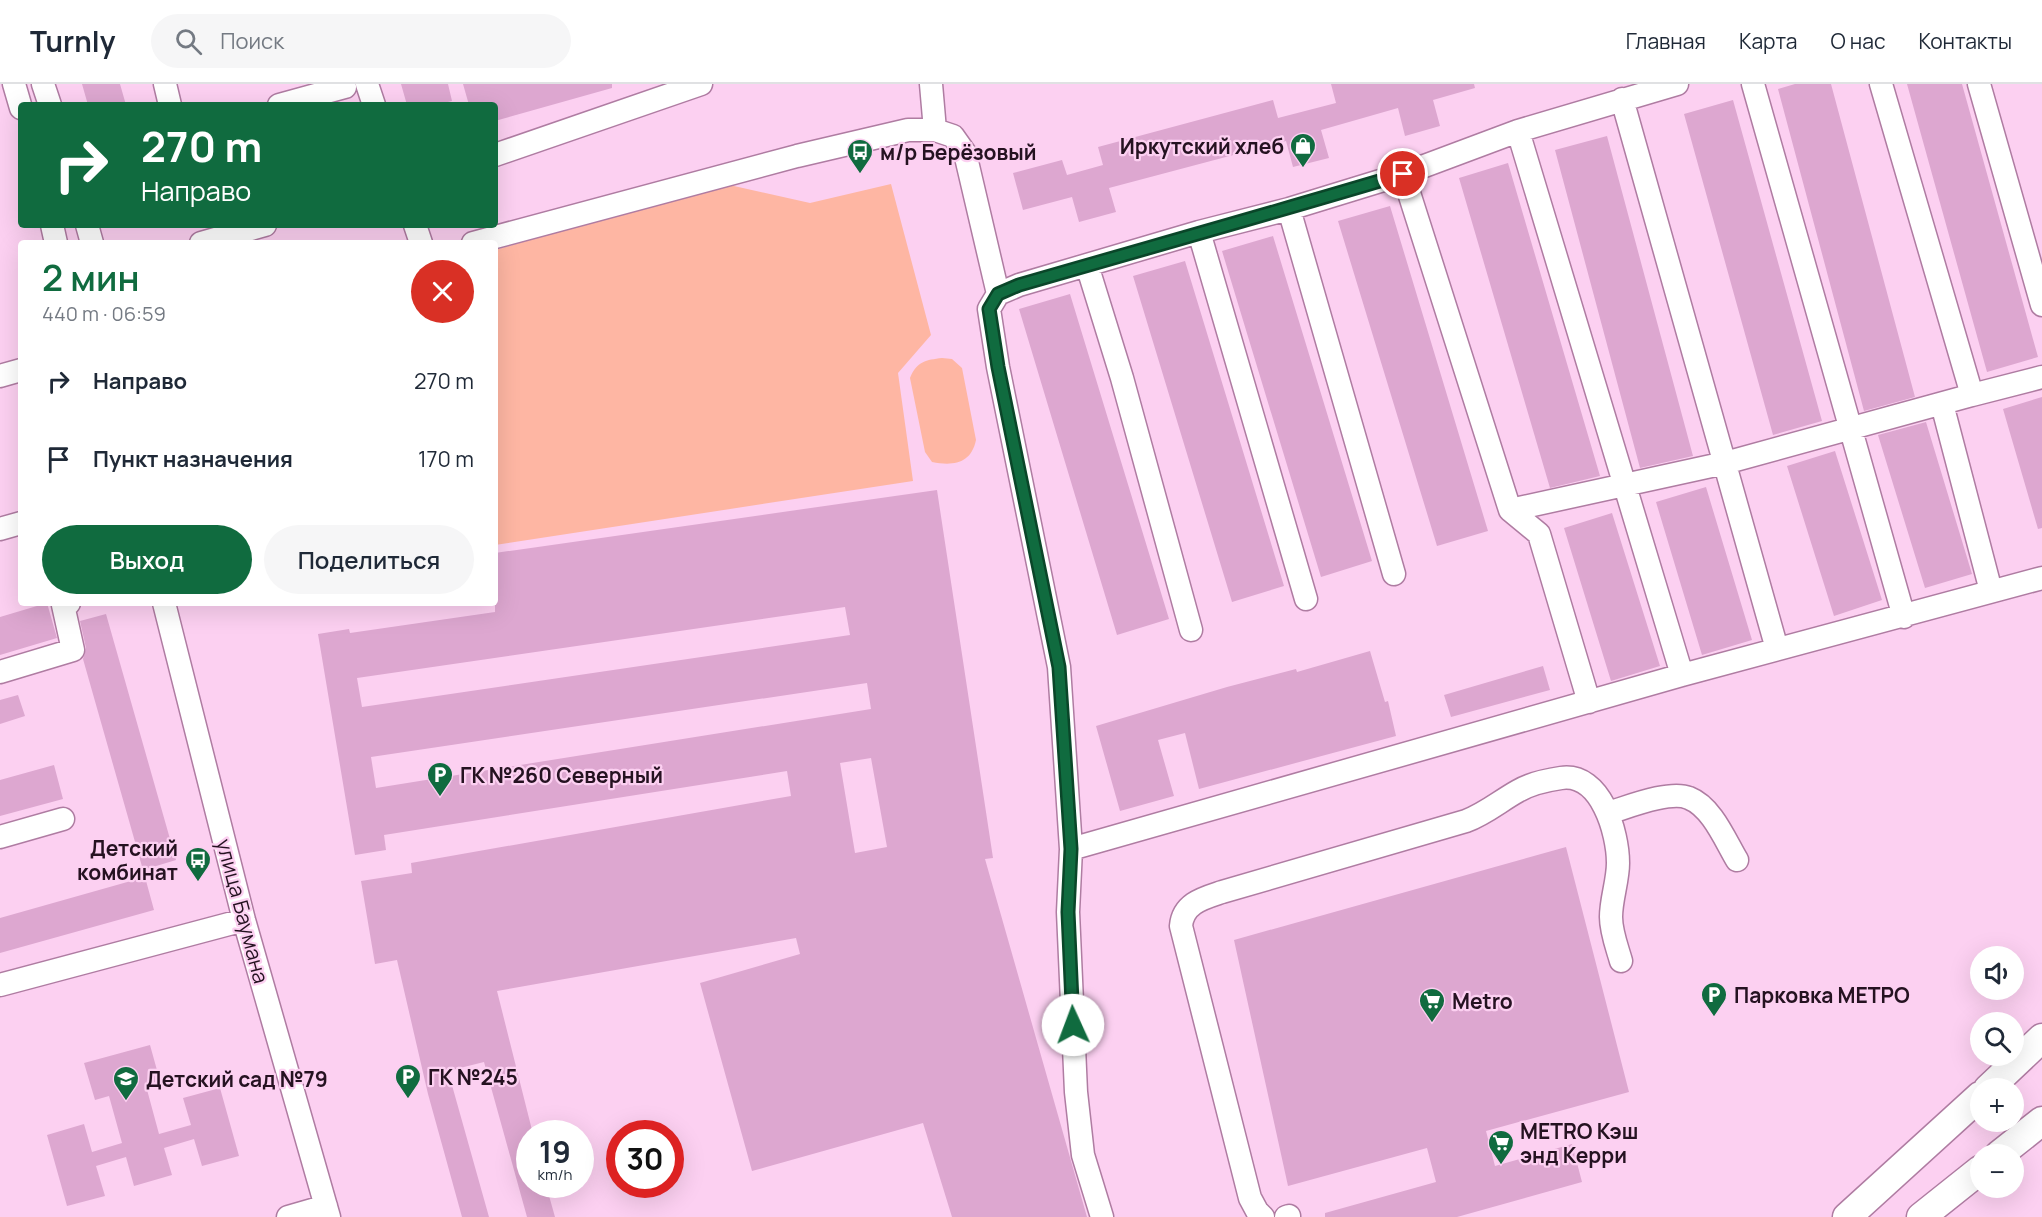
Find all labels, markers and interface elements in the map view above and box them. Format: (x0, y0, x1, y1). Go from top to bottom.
search box (151, 14, 571, 68)
text: Turnly (30, 22, 115, 60)
icon: search (172, 25, 205, 58)
text: Поиск (220, 26, 284, 56)
text: Главная (1626, 27, 1706, 55)
text: Карта (1739, 27, 1797, 55)
text: О нас (1830, 27, 1886, 55)
text: Контакты (1919, 27, 2012, 55)
text: 270 m (141, 117, 262, 175)
icon: right (42, 126, 120, 204)
shop icon: Иркутский хлеб (1288, 131, 1318, 169)
place label: Иркутский хлеб (1120, 132, 1284, 160)
bus stop icon: м/р Берёзовый (845, 137, 875, 175)
place label: м/р Берёзовый (880, 138, 1037, 166)
pin (1377, 148, 1428, 199)
icon: arrive (1386, 157, 1419, 190)
text: Направо (141, 172, 251, 209)
text: 2 мин (42, 253, 139, 302)
button: close (411, 260, 474, 323)
text: 440 m · 06:59 (42, 300, 166, 327)
icon: right (42, 365, 75, 398)
text: Направо (93, 366, 187, 396)
text: 270 m (414, 366, 474, 396)
icon: arrive (42, 443, 75, 476)
text: Пункт назначения (93, 444, 293, 474)
text: 170 m (418, 444, 474, 474)
button: Выход (42, 525, 252, 594)
button: Поделиться (264, 525, 474, 594)
parking icon: ГК №260 Северный (425, 760, 455, 798)
place label: ГК №260 Северный (460, 761, 663, 789)
place label: Детский комбинат (77, 834, 178, 886)
street label: улица Баумана (210, 836, 276, 986)
bus stop icon: Детский комбинат (183, 845, 213, 883)
map controls (1970, 946, 2024, 1198)
button: sound (1970, 946, 2024, 1000)
parking icon: Парковка МЕТРО (1699, 980, 1729, 1018)
place label: Парковка МЕТРО (1734, 981, 1910, 1009)
supermarket icon: Metro (1417, 986, 1447, 1024)
place label: Metro (1452, 987, 1513, 1015)
position arrow (1041, 993, 1105, 1057)
button: search (1970, 1012, 2024, 1066)
parking icon: ГК №245 (393, 1062, 423, 1100)
place label: ГК №245 (428, 1063, 518, 1091)
school or university icon: Детский сад №79 (111, 1064, 141, 1102)
place label: Детский сад №79 (146, 1065, 328, 1093)
button: + (1970, 1078, 2024, 1132)
place label: METRO Кэш энд Керри (1520, 1117, 1638, 1169)
speed limit sign: 30 (606, 1120, 684, 1198)
supermarket icon: METRO Кэш энд Керри (1486, 1128, 1516, 1166)
text: 19 (539, 1131, 571, 1172)
button: − (1970, 1144, 2024, 1198)
text: km/h (538, 1164, 572, 1185)

